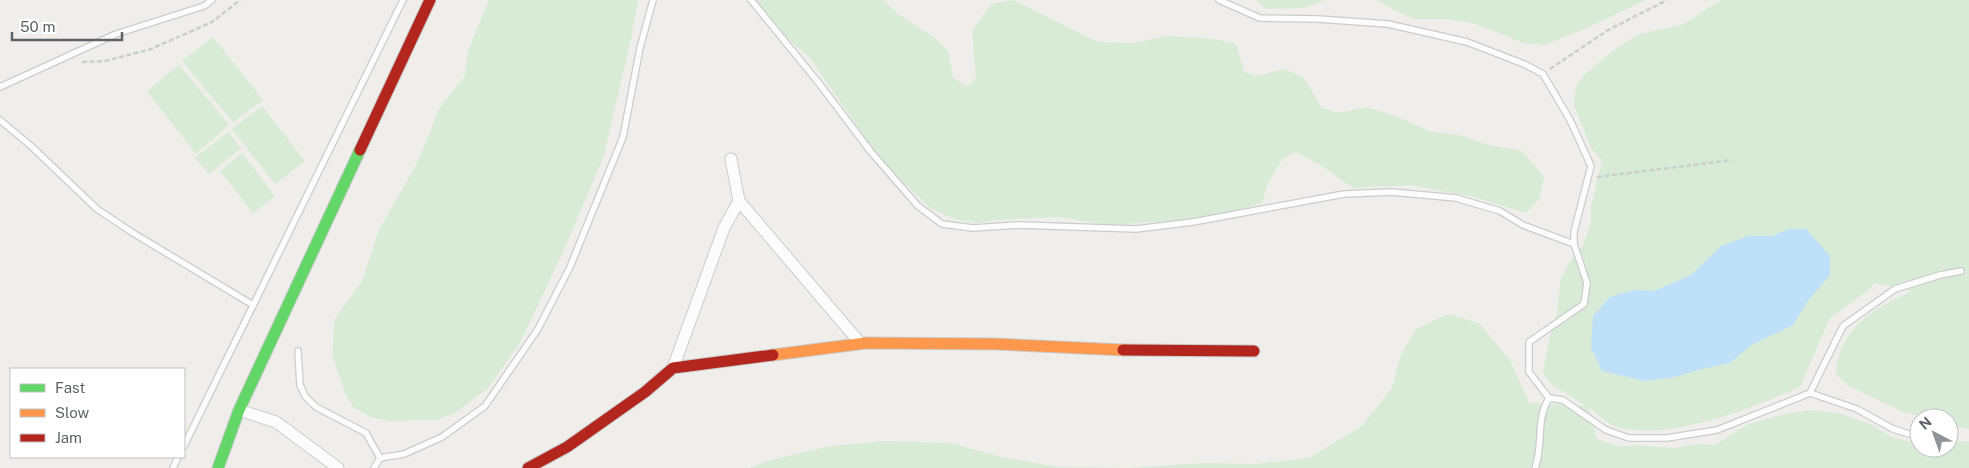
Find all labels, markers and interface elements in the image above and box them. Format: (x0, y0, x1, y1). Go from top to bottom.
scale bar (12, 10, 122, 42)
text: 50 m (20, 18, 55, 35)
legend (10, 368, 185, 458)
text: Fast (55, 379, 85, 396)
text: Slow (55, 404, 90, 421)
north arrow (1909, 408, 1959, 458)
text: N (1916, 414, 1935, 433)
text: Jam (55, 429, 82, 446)

